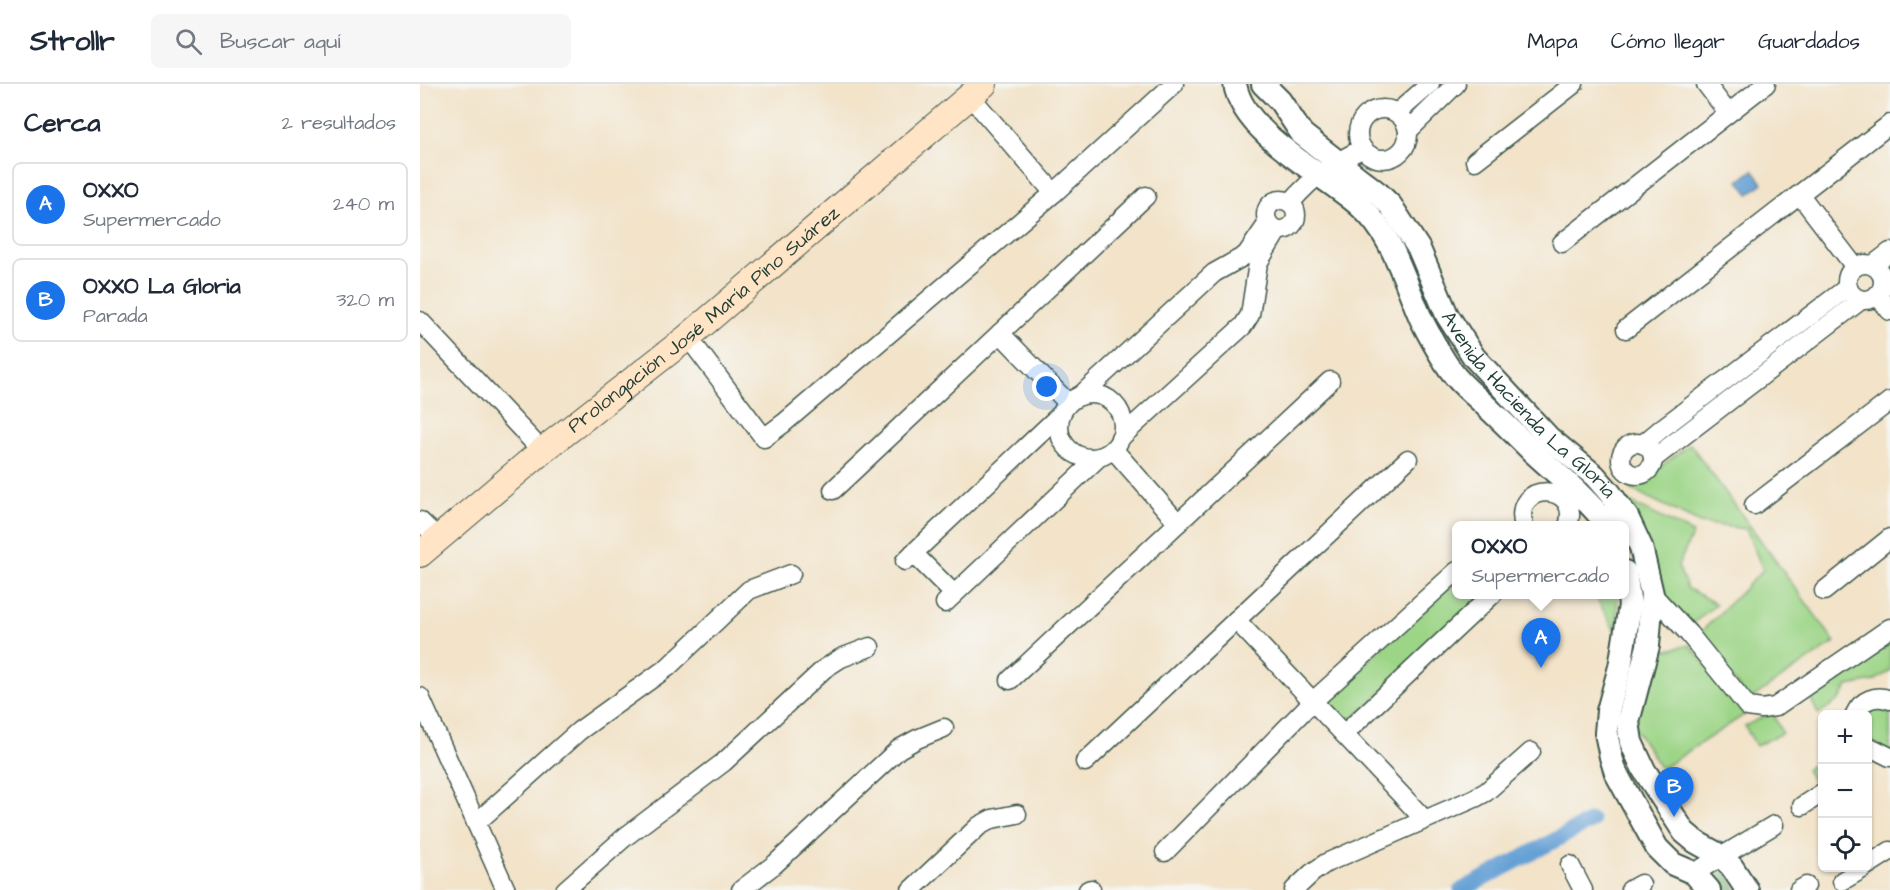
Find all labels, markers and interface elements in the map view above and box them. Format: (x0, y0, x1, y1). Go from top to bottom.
search box (151, 14, 571, 68)
text: Strollr (30, 22, 115, 61)
icon: search (172, 25, 205, 58)
text: Buscar aquí (220, 26, 341, 57)
text: Mapa (1527, 27, 1578, 56)
text: Cómo llegar (1611, 27, 1725, 56)
text: Guardados (1758, 27, 1860, 56)
text: Cerca (24, 105, 101, 141)
text: 2 resultados (282, 109, 396, 137)
text: OXXO (83, 175, 139, 206)
text: A (39, 190, 52, 218)
text: 240 m (333, 190, 394, 218)
street label: Prolongación José María Pino Suárez (562, 199, 846, 440)
text: Supermercado (83, 206, 221, 234)
text: OXXO La Gloria (83, 271, 241, 302)
text: B (38, 286, 53, 314)
text: 320 m (336, 286, 394, 314)
text: Parada (83, 302, 148, 330)
street label: Avenida Hacienda La Gloria (1434, 306, 1622, 504)
your location (1032, 372, 1061, 401)
popup (1452, 521, 1629, 599)
text: OXXO (1472, 531, 1527, 562)
text: Supermercado (1472, 562, 1609, 590)
pin: A (1522, 618, 1560, 668)
map controls (1818, 710, 1872, 872)
button: + (1818, 710, 1872, 764)
button: − (1818, 764, 1872, 818)
pin: B (1654, 768, 1694, 817)
button: locate (1818, 818, 1872, 872)

